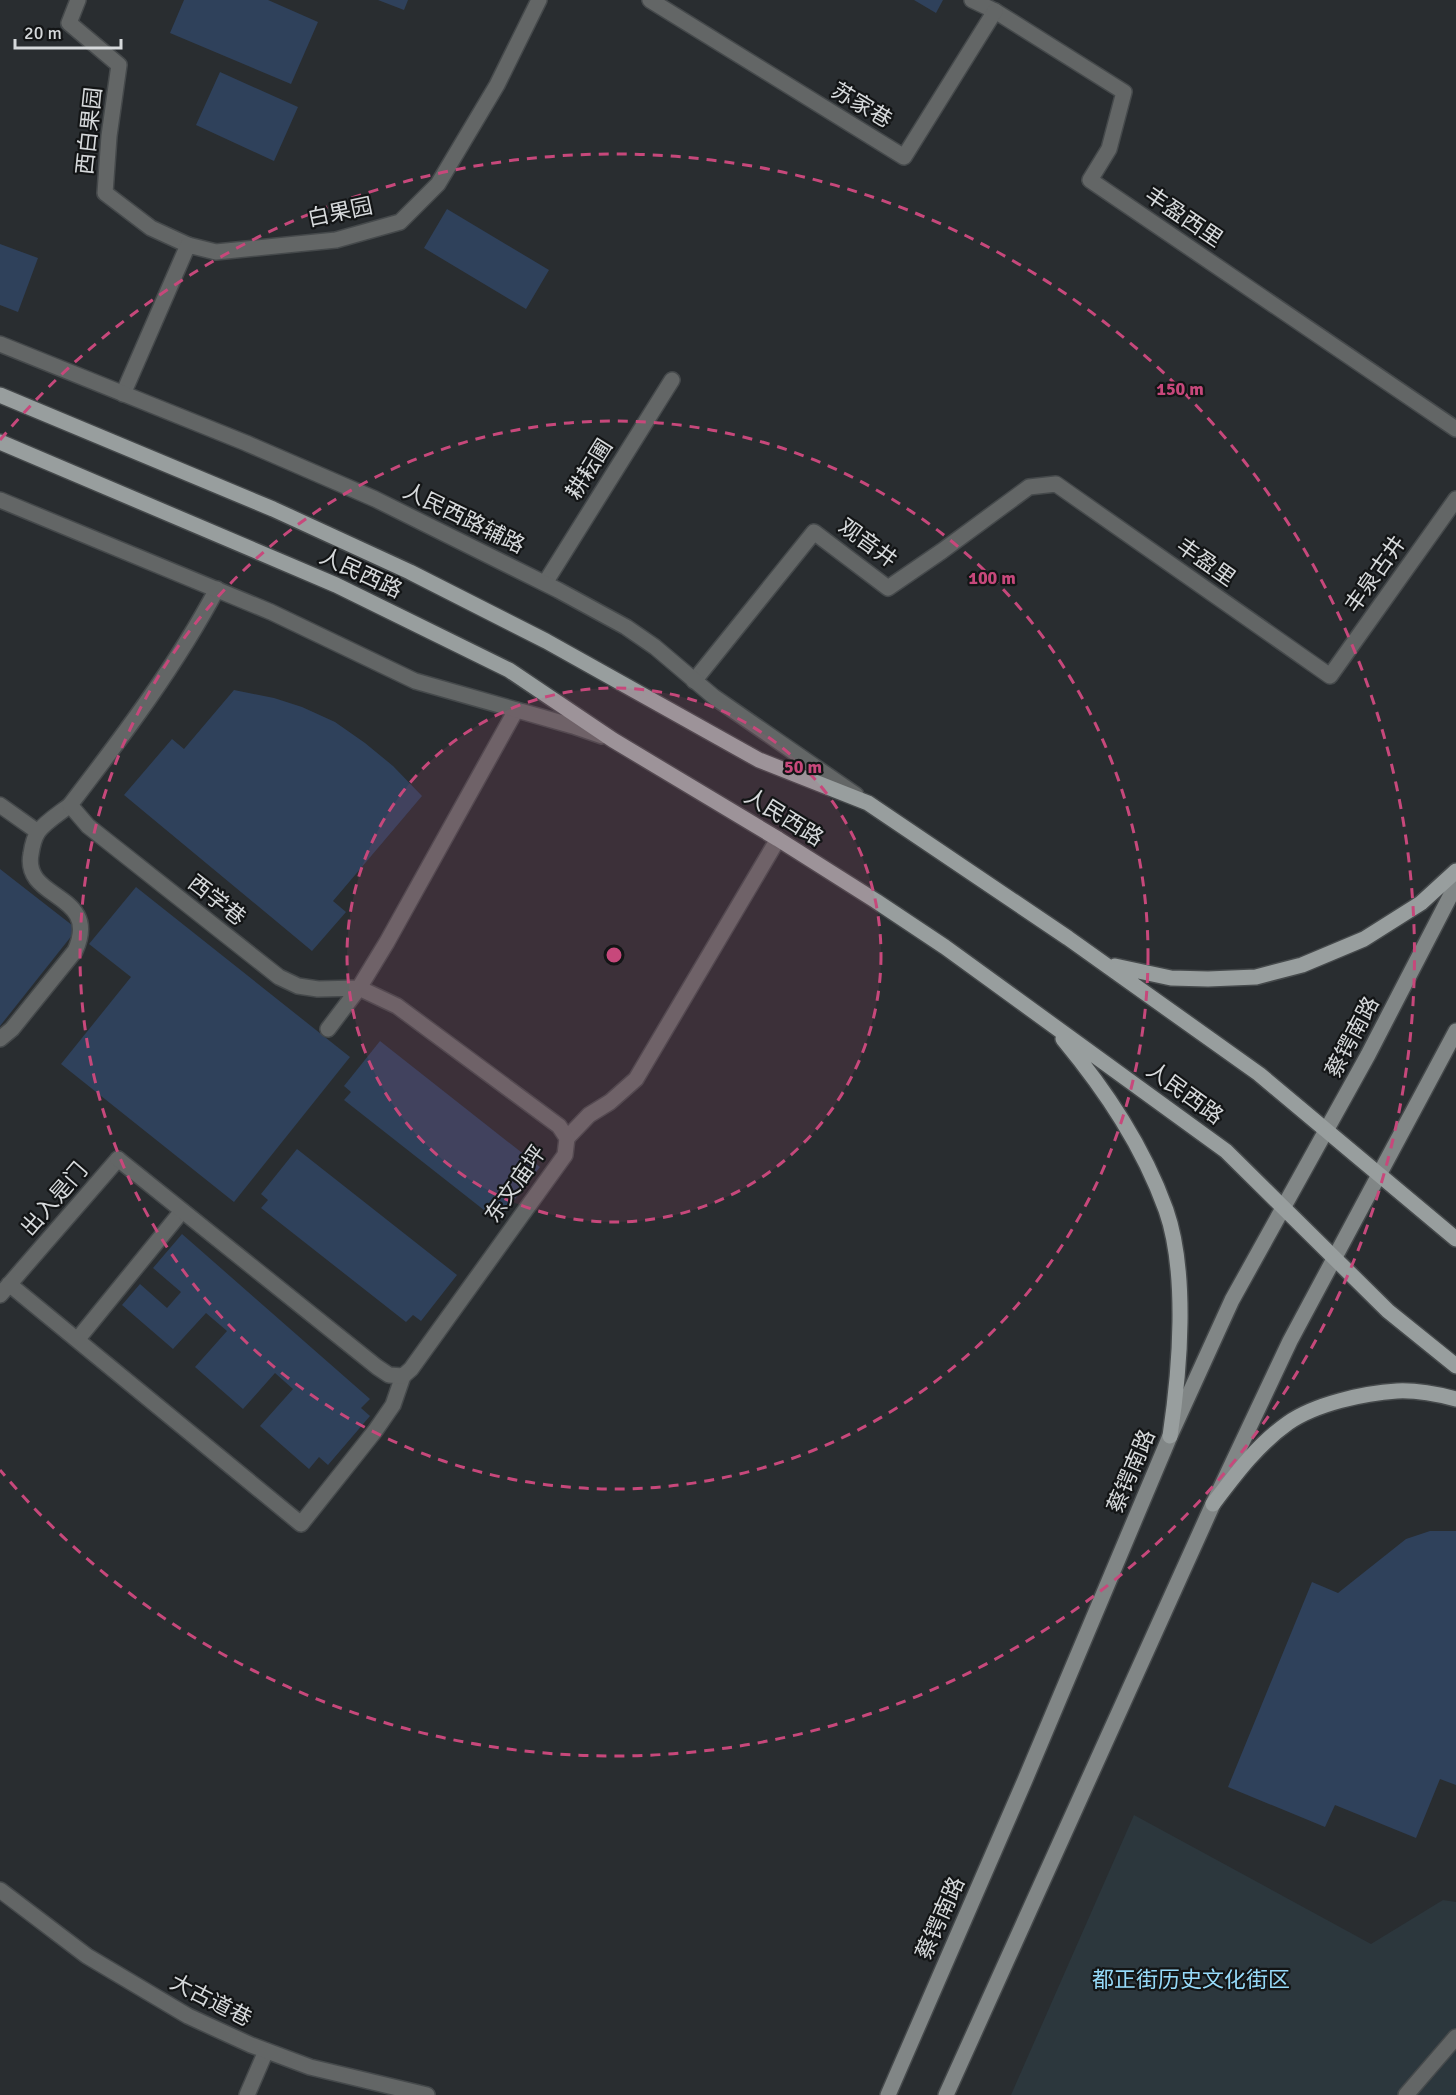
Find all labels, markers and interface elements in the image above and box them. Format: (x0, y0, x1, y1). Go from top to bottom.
scale bar (15, 12, 122, 50)
text: 20 m (24, 22, 62, 44)
street label: 苏家巷 (827, 76, 897, 134)
street label: 西白果园 (71, 86, 107, 176)
street label: 丰盈西里 (1140, 181, 1228, 253)
street label: 白果园 (305, 192, 375, 232)
text: 150 m (1156, 378, 1204, 400)
street label: 耕耘圃 (560, 434, 618, 504)
street label: 人民西路辅路 (399, 477, 529, 559)
street label: 观音井 (833, 513, 903, 573)
street label: 丰泉古井 (1339, 530, 1411, 618)
street label: 丰盈里 (1171, 532, 1241, 592)
street label: 人民西路 (315, 542, 407, 604)
text: 100 m (968, 567, 1016, 589)
text: 50 m (784, 756, 822, 778)
street label: 人民西路 (740, 782, 828, 852)
street label: 西学巷 (183, 869, 251, 931)
centre of rings (604, 945, 624, 965)
street label: 蔡锷南路 (1319, 992, 1385, 1082)
street label: 人民西路 (1141, 1056, 1229, 1130)
street label: 东文庙坪 (479, 1140, 551, 1228)
street label: 出入是门 (15, 1157, 93, 1241)
street label: 蔡锷南路 (1101, 1425, 1161, 1517)
street label: 蔡锷南路 (910, 1872, 970, 1964)
park label: 都正街历史文化街区 (1092, 1966, 1290, 1993)
street label: 大古道巷 (166, 1968, 256, 2032)

